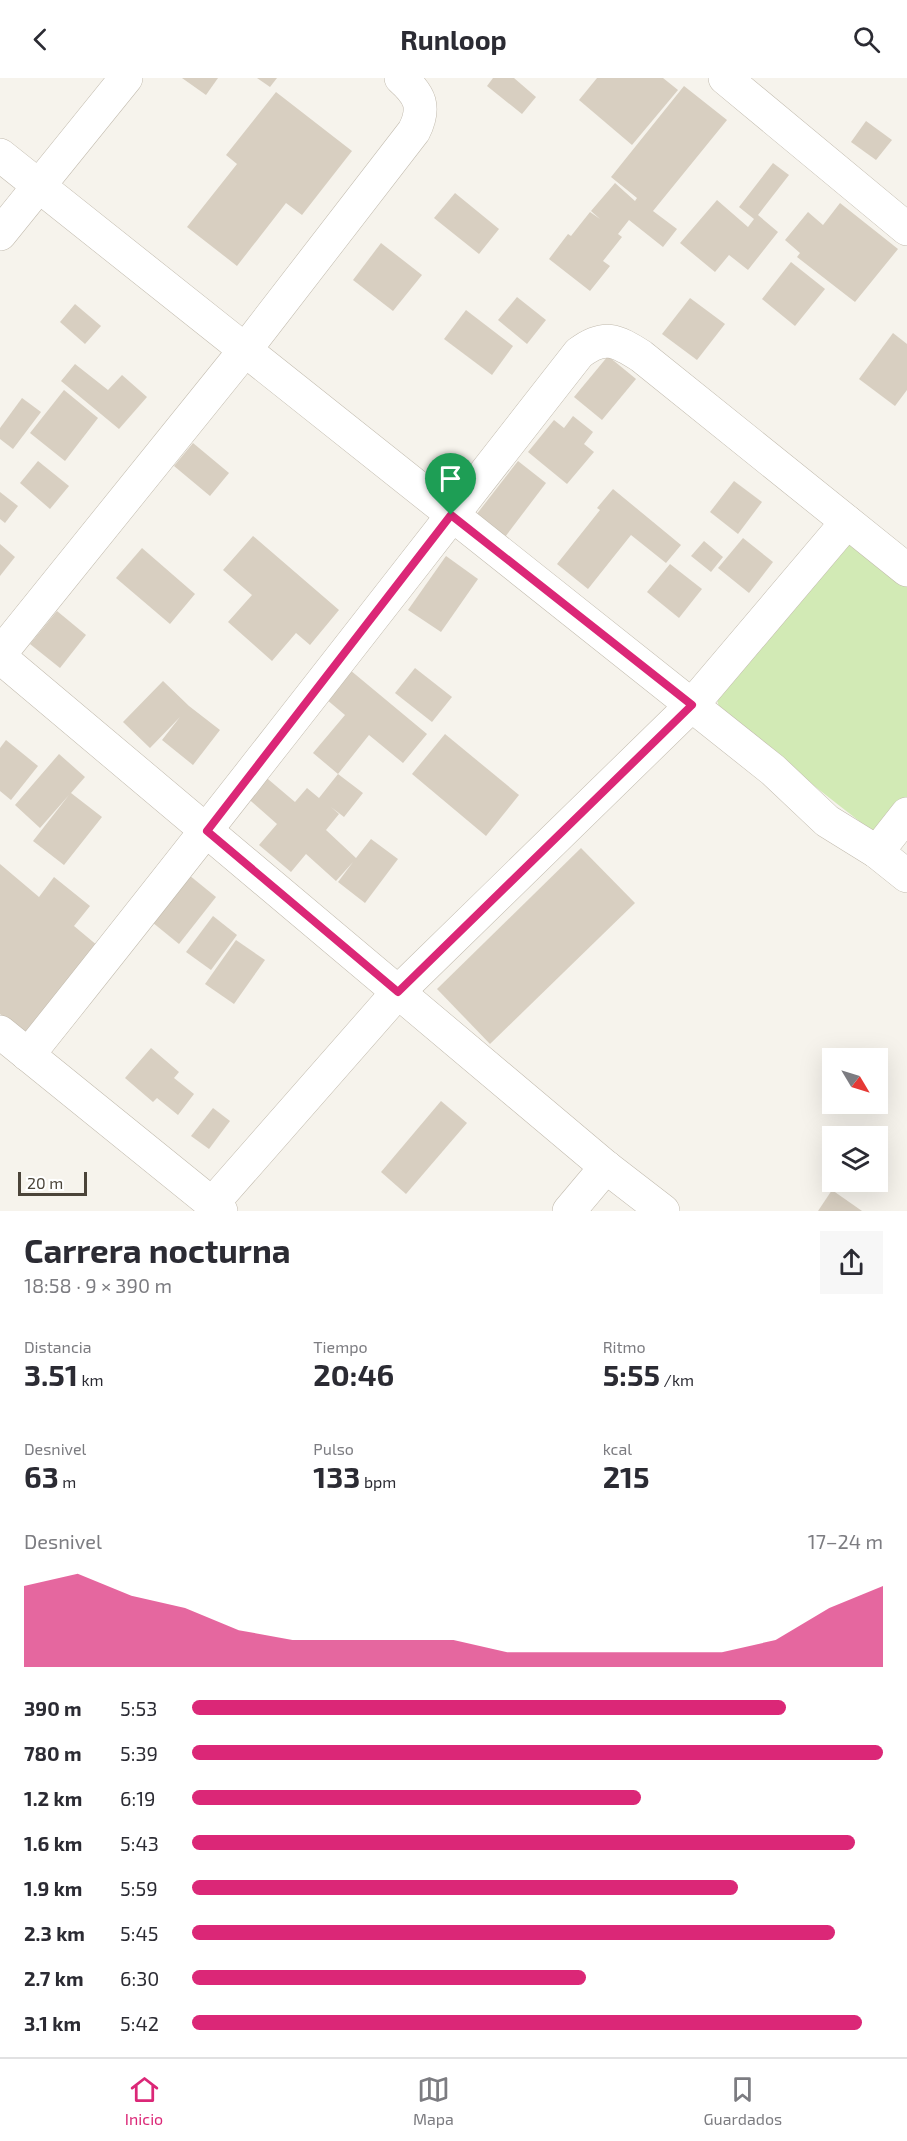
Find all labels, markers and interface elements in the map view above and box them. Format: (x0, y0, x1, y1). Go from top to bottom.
icon: back (24, 23, 57, 56)
text: Runloop (400, 23, 507, 55)
icon: search (850, 23, 883, 56)
pin (425, 453, 476, 515)
icon: arrive (434, 462, 467, 495)
north arrow (822, 1048, 888, 1114)
map controls (822, 1048, 888, 1192)
button: layers (822, 1126, 888, 1192)
scale bar (18, 1169, 87, 1196)
text: 20 m (27, 1173, 63, 1192)
text: Carrera nocturna (24, 1230, 291, 1270)
button: share (820, 1231, 883, 1294)
text: 18:58 · 9 × 390 m (24, 1273, 172, 1297)
text: Distancia (24, 1337, 91, 1356)
text: Tiempo (313, 1337, 368, 1356)
text: Ritmo (603, 1337, 646, 1356)
text: 3.51 (24, 1356, 78, 1392)
text: 20:46 (313, 1356, 394, 1392)
text: 5:55 (603, 1356, 660, 1392)
text: km (78, 1370, 104, 1389)
text: /km (660, 1370, 694, 1389)
text: Desnivel (24, 1439, 86, 1458)
text: Pulso (313, 1439, 354, 1458)
text: kcal (603, 1439, 632, 1458)
text: 63 (24, 1458, 59, 1494)
text: 133 (313, 1458, 360, 1494)
text: 215 (603, 1458, 650, 1494)
text: m (59, 1472, 76, 1491)
text: bpm (360, 1472, 396, 1491)
text: Desnivel (24, 1529, 102, 1553)
text: 17–24 m (808, 1529, 883, 1553)
text: 390 m (24, 1696, 82, 1720)
text: 5:53 (120, 1696, 157, 1720)
text: 780 m (24, 1741, 82, 1765)
text: 5:39 (120, 1741, 158, 1765)
text: 1.2 km (24, 1786, 82, 1810)
text: 6:19 (120, 1786, 156, 1810)
text: 1.6 km (24, 1831, 82, 1855)
text: 5:43 (120, 1831, 159, 1855)
text: 1.9 km (24, 1876, 82, 1900)
text: 5:59 (120, 1876, 158, 1900)
text: 2.3 km (24, 1921, 85, 1945)
text: 5:45 (120, 1921, 158, 1945)
text: 2.7 km (24, 1966, 84, 1990)
text: 6:30 (120, 1966, 159, 1990)
text: 3.1 km (24, 2011, 81, 2035)
text: 5:42 (120, 2011, 159, 2035)
tab: Inicio (125, 2073, 163, 2128)
tab: Mapa (413, 2073, 454, 2128)
tab: Guardados (704, 2073, 782, 2128)

